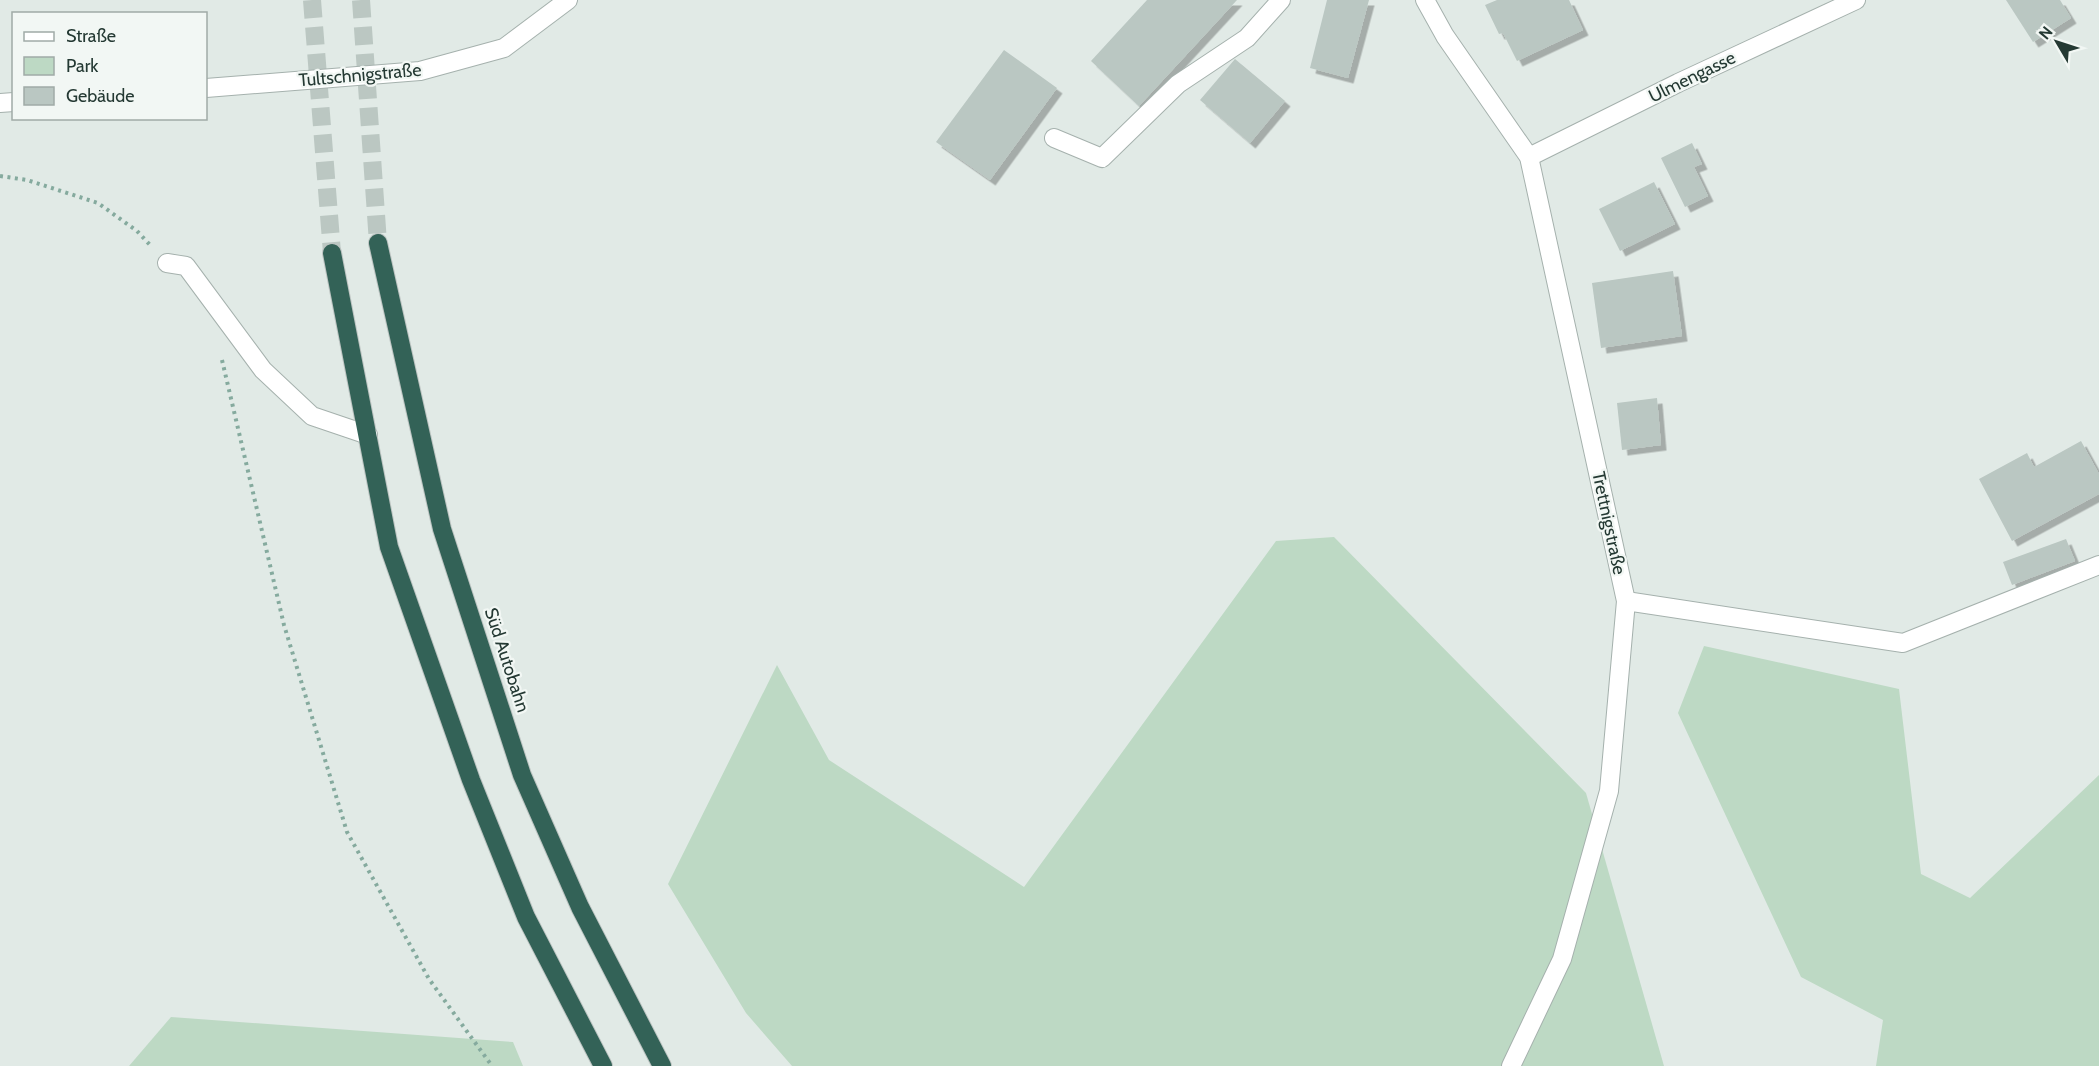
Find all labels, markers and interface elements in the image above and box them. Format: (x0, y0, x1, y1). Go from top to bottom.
legend (12, 12, 207, 120)
north arrow (2027, 12, 2087, 72)
text: N (2035, 23, 2057, 43)
text: Straße (66, 25, 116, 47)
street label: Ulmengasse (1645, 47, 1739, 107)
text: Park (66, 55, 99, 77)
street label: Tultschnigstraße (298, 59, 422, 91)
text: Gebäude (66, 85, 135, 107)
street label: Trettnigstraße (1587, 469, 1631, 577)
street label: Süd Autobahn (480, 605, 534, 715)

